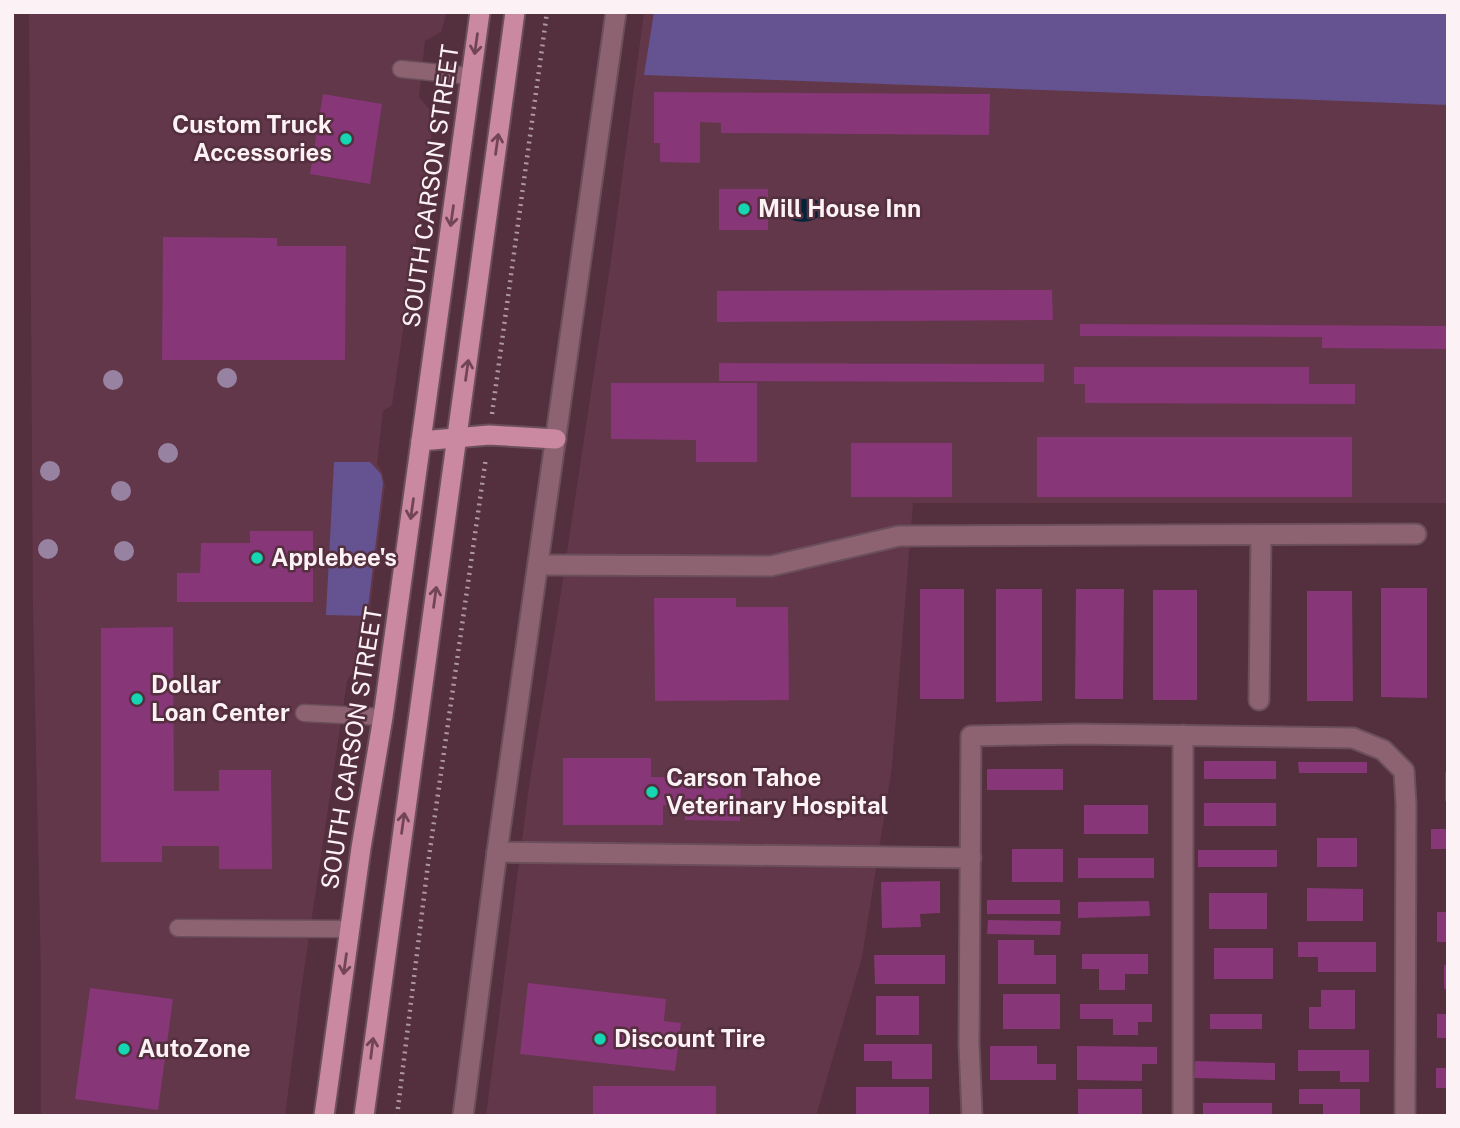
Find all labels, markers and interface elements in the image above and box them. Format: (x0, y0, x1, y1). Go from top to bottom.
one-way arrow (469, 32, 482, 55)
street label: SOUTH CARSON STREET (396, 43, 464, 329)
place label: Custom Truck Accessories (172, 110, 332, 166)
marker: Custom Truck Accessories (338, 131, 354, 147)
one-way arrow (491, 133, 504, 156)
place label: Mill House Inn (758, 194, 921, 222)
marker: Mill House Inn (736, 201, 752, 217)
one-way arrow (445, 204, 458, 227)
one-way arrow (460, 359, 473, 382)
one-way arrow (405, 497, 418, 520)
place label: Applebee's (271, 543, 397, 571)
marker: Applebee's (249, 550, 265, 566)
one-way arrow (429, 587, 442, 609)
street label: SOUTH CARSON STREET (315, 605, 387, 891)
place label: Dollar Loan Center (151, 670, 290, 726)
marker: Dollar Loan Center (129, 691, 145, 707)
place label: Carson Tahoe Veterinary Hospital (666, 763, 888, 819)
marker: Carson Tahoe Veterinary Hospital (644, 784, 660, 800)
one-way arrow (397, 812, 410, 835)
one-way arrow (338, 952, 351, 974)
place label: Discount Tire (614, 1024, 766, 1052)
marker: Discount Tire (592, 1031, 608, 1047)
place label: AutoZone (138, 1034, 251, 1062)
one-way arrow (366, 1037, 379, 1060)
marker: AutoZone (116, 1041, 132, 1057)

